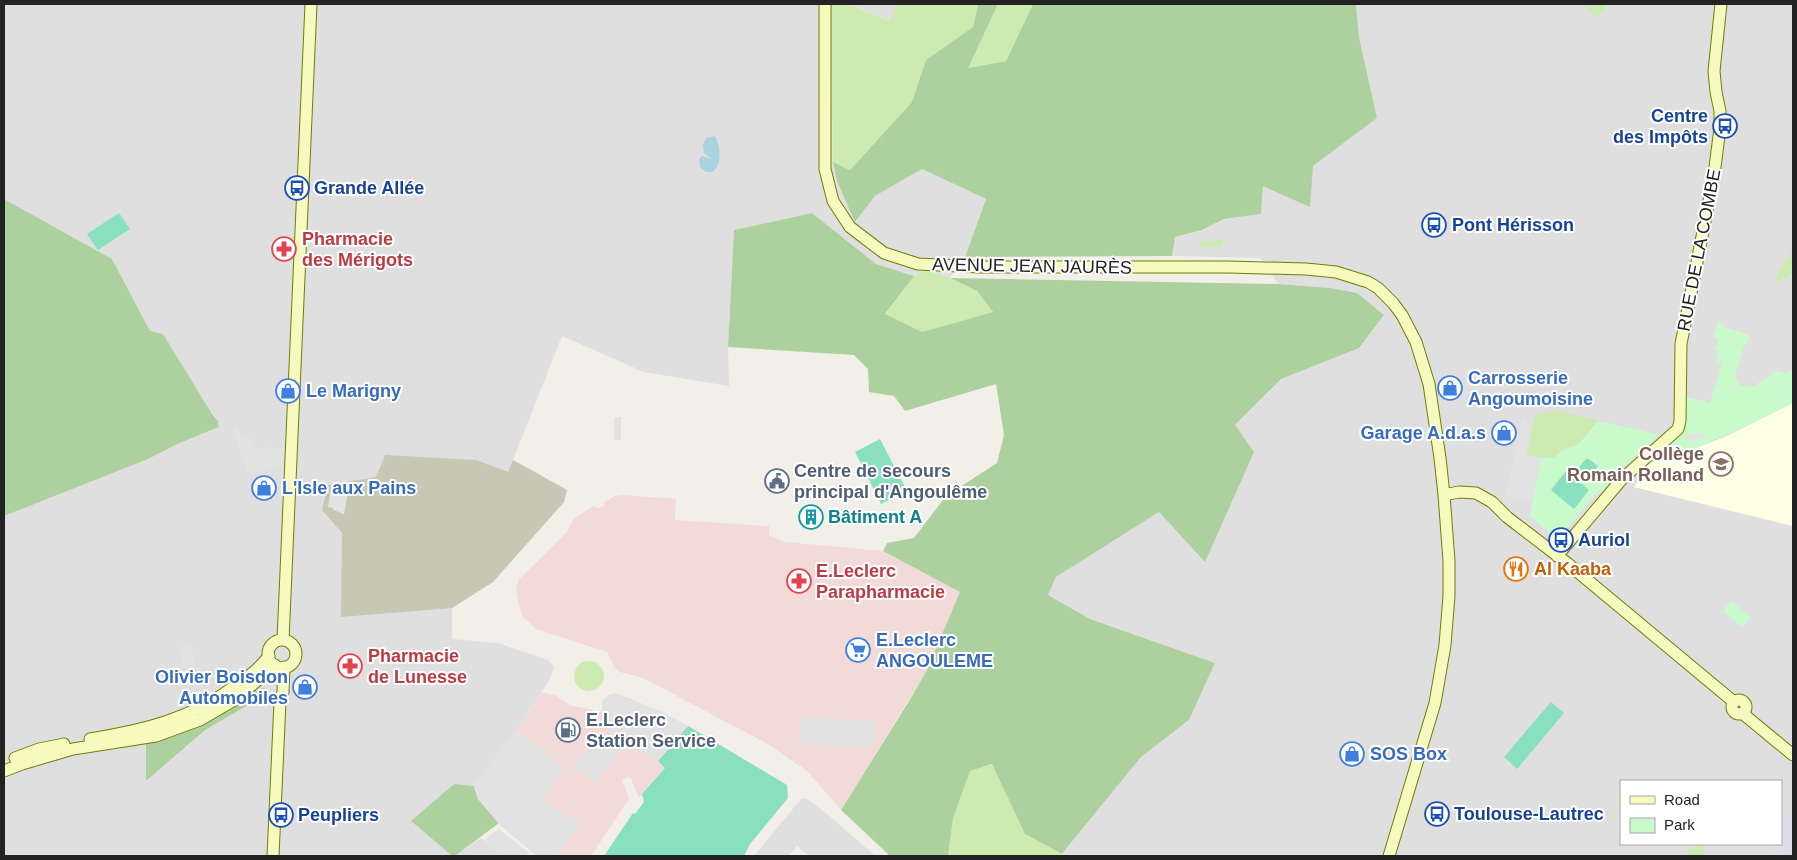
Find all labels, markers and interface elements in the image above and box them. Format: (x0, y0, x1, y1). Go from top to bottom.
place label: Centre des Impôts (1613, 106, 1708, 147)
bus stop icon: Centre des Impôts (1712, 113, 1738, 139)
street label: RUE DE LA COMBE (1673, 167, 1725, 333)
bus stop icon: Grande Allée (284, 175, 310, 201)
place label: Grande Allée (314, 178, 424, 198)
bus stop icon: Pont Hérisson (1421, 212, 1447, 238)
place label: Pont Hérisson (1452, 215, 1574, 235)
place label: Pharmacie des Mérigots (302, 229, 413, 270)
pharmacy icon: Pharmacie des Mérigots (271, 236, 297, 262)
street label: AVENUE JEAN JAURÈS (932, 254, 1132, 278)
place label: Carrosserie Angoumoisine (1468, 368, 1593, 409)
shop icon: Carrosserie Angoumoisine (1437, 375, 1463, 401)
shop icon: Le Marigny (275, 378, 301, 404)
place label: Le Marigny (306, 381, 401, 401)
shop icon: Garage A.d.a.s (1491, 420, 1517, 446)
place label: Garage A.d.a.s (1361, 423, 1486, 443)
place label: Collège Romain Rolland (1567, 444, 1704, 485)
school or university icon: Collège Romain Rolland (1708, 451, 1734, 477)
place label: Centre de secours principal d'Angoulême (794, 461, 987, 502)
public building icon: Centre de secours principal d'Angoulême (764, 468, 790, 494)
shop icon: L'Isle aux Pains (251, 475, 277, 501)
place label: L'Isle aux Pains (282, 478, 416, 498)
building icon: Bâtiment A (798, 504, 824, 530)
place label: Bâtiment A (828, 507, 922, 527)
bus stop icon: Auriol (1548, 527, 1574, 553)
place label: Auriol (1578, 530, 1630, 550)
restaurant icon: Al Kaaba (1503, 556, 1529, 582)
place label: Al Kaaba (1534, 559, 1612, 579)
place label: E.Leclerc Parapharmacie (816, 561, 945, 602)
pharmacy icon: E.Leclerc Parapharmacie (786, 568, 812, 594)
place label: E.Leclerc ANGOULEME (876, 630, 993, 671)
supermarket icon: E.Leclerc ANGOULEME (845, 637, 871, 663)
place label: Pharmacie de Lunesse (368, 646, 467, 687)
pharmacy icon: Pharmacie de Lunesse (337, 653, 363, 679)
place label: Olivier Boisdon Automobiles (155, 667, 288, 708)
shop icon: Olivier Boisdon Automobiles (292, 674, 318, 700)
place label: E.Leclerc Station Service (586, 710, 716, 751)
fuel station icon: E.Leclerc Station Service (555, 717, 581, 743)
shop icon: SOS Box (1339, 741, 1365, 767)
place label: SOS Box (1370, 744, 1447, 764)
legend (1620, 780, 1782, 845)
text: Road (1664, 791, 1700, 808)
bus stop icon: Toulouse-Lautrec (1424, 801, 1450, 827)
bus stop icon: Peupliers (268, 802, 294, 828)
place label: Toulouse-Lautrec (1454, 804, 1604, 824)
place label: Peupliers (298, 805, 379, 825)
text: Park (1664, 816, 1695, 833)

